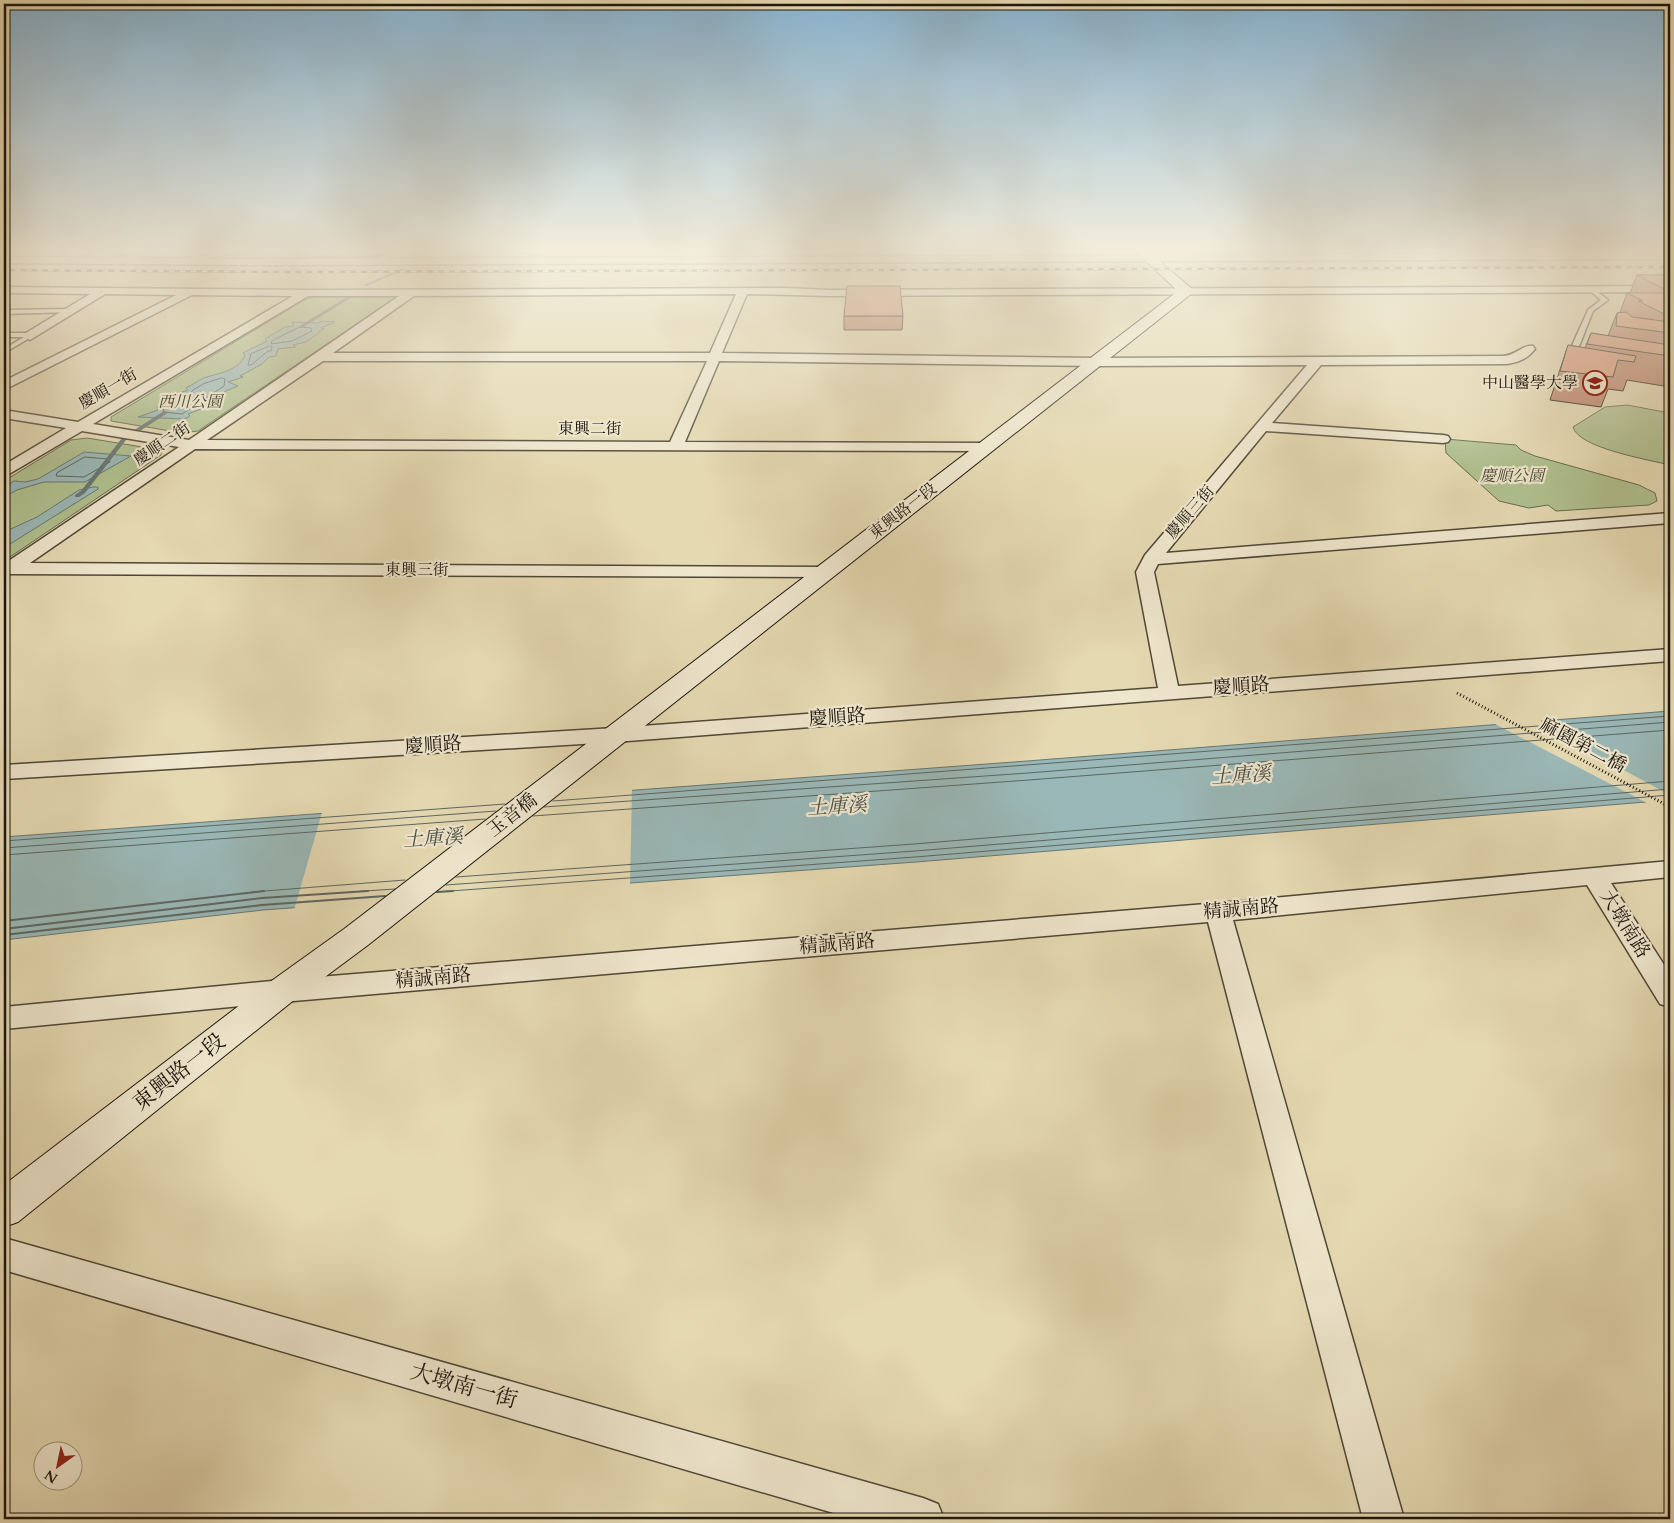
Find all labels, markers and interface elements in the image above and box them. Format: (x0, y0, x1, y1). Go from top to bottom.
street label: 慶順一街 (75, 363, 141, 415)
school or university icon: 中山醫學大學 (1582, 370, 1608, 396)
place label: 中山醫學大學 (1482, 372, 1578, 394)
park label: 西川公園 (158, 391, 225, 413)
street label: 慶順二街 (129, 417, 195, 471)
street label: 東興二街 (558, 418, 622, 440)
park label: 慶順公園 (1480, 465, 1547, 487)
street label: 東興路一段 (865, 478, 941, 544)
street label: 慶順三街 (1161, 481, 1219, 543)
street label: 東興三街 (385, 559, 449, 581)
street label: 慶順路 (1212, 671, 1270, 701)
street label: 慶順路 (808, 702, 866, 732)
street label: 麻園第二橋 (1535, 711, 1631, 779)
street label: 慶順路 (404, 730, 462, 760)
water label: 土庫溪 (1210, 759, 1274, 791)
street label: 玉音橋 (482, 787, 542, 843)
water label: 土庫溪 (806, 790, 870, 822)
water label: 土庫溪 (402, 822, 466, 854)
street label: 大墩南路 (1594, 885, 1656, 963)
street label: 精誠南路 (1202, 893, 1280, 925)
street label: 精誠南路 (798, 928, 876, 960)
street label: 精誠南路 (394, 962, 472, 994)
street label: 東興路一段 (126, 1026, 232, 1118)
street label: 大墩南一街 (407, 1356, 521, 1416)
north arrow (32, 1440, 82, 1490)
text: N (41, 1465, 61, 1488)

